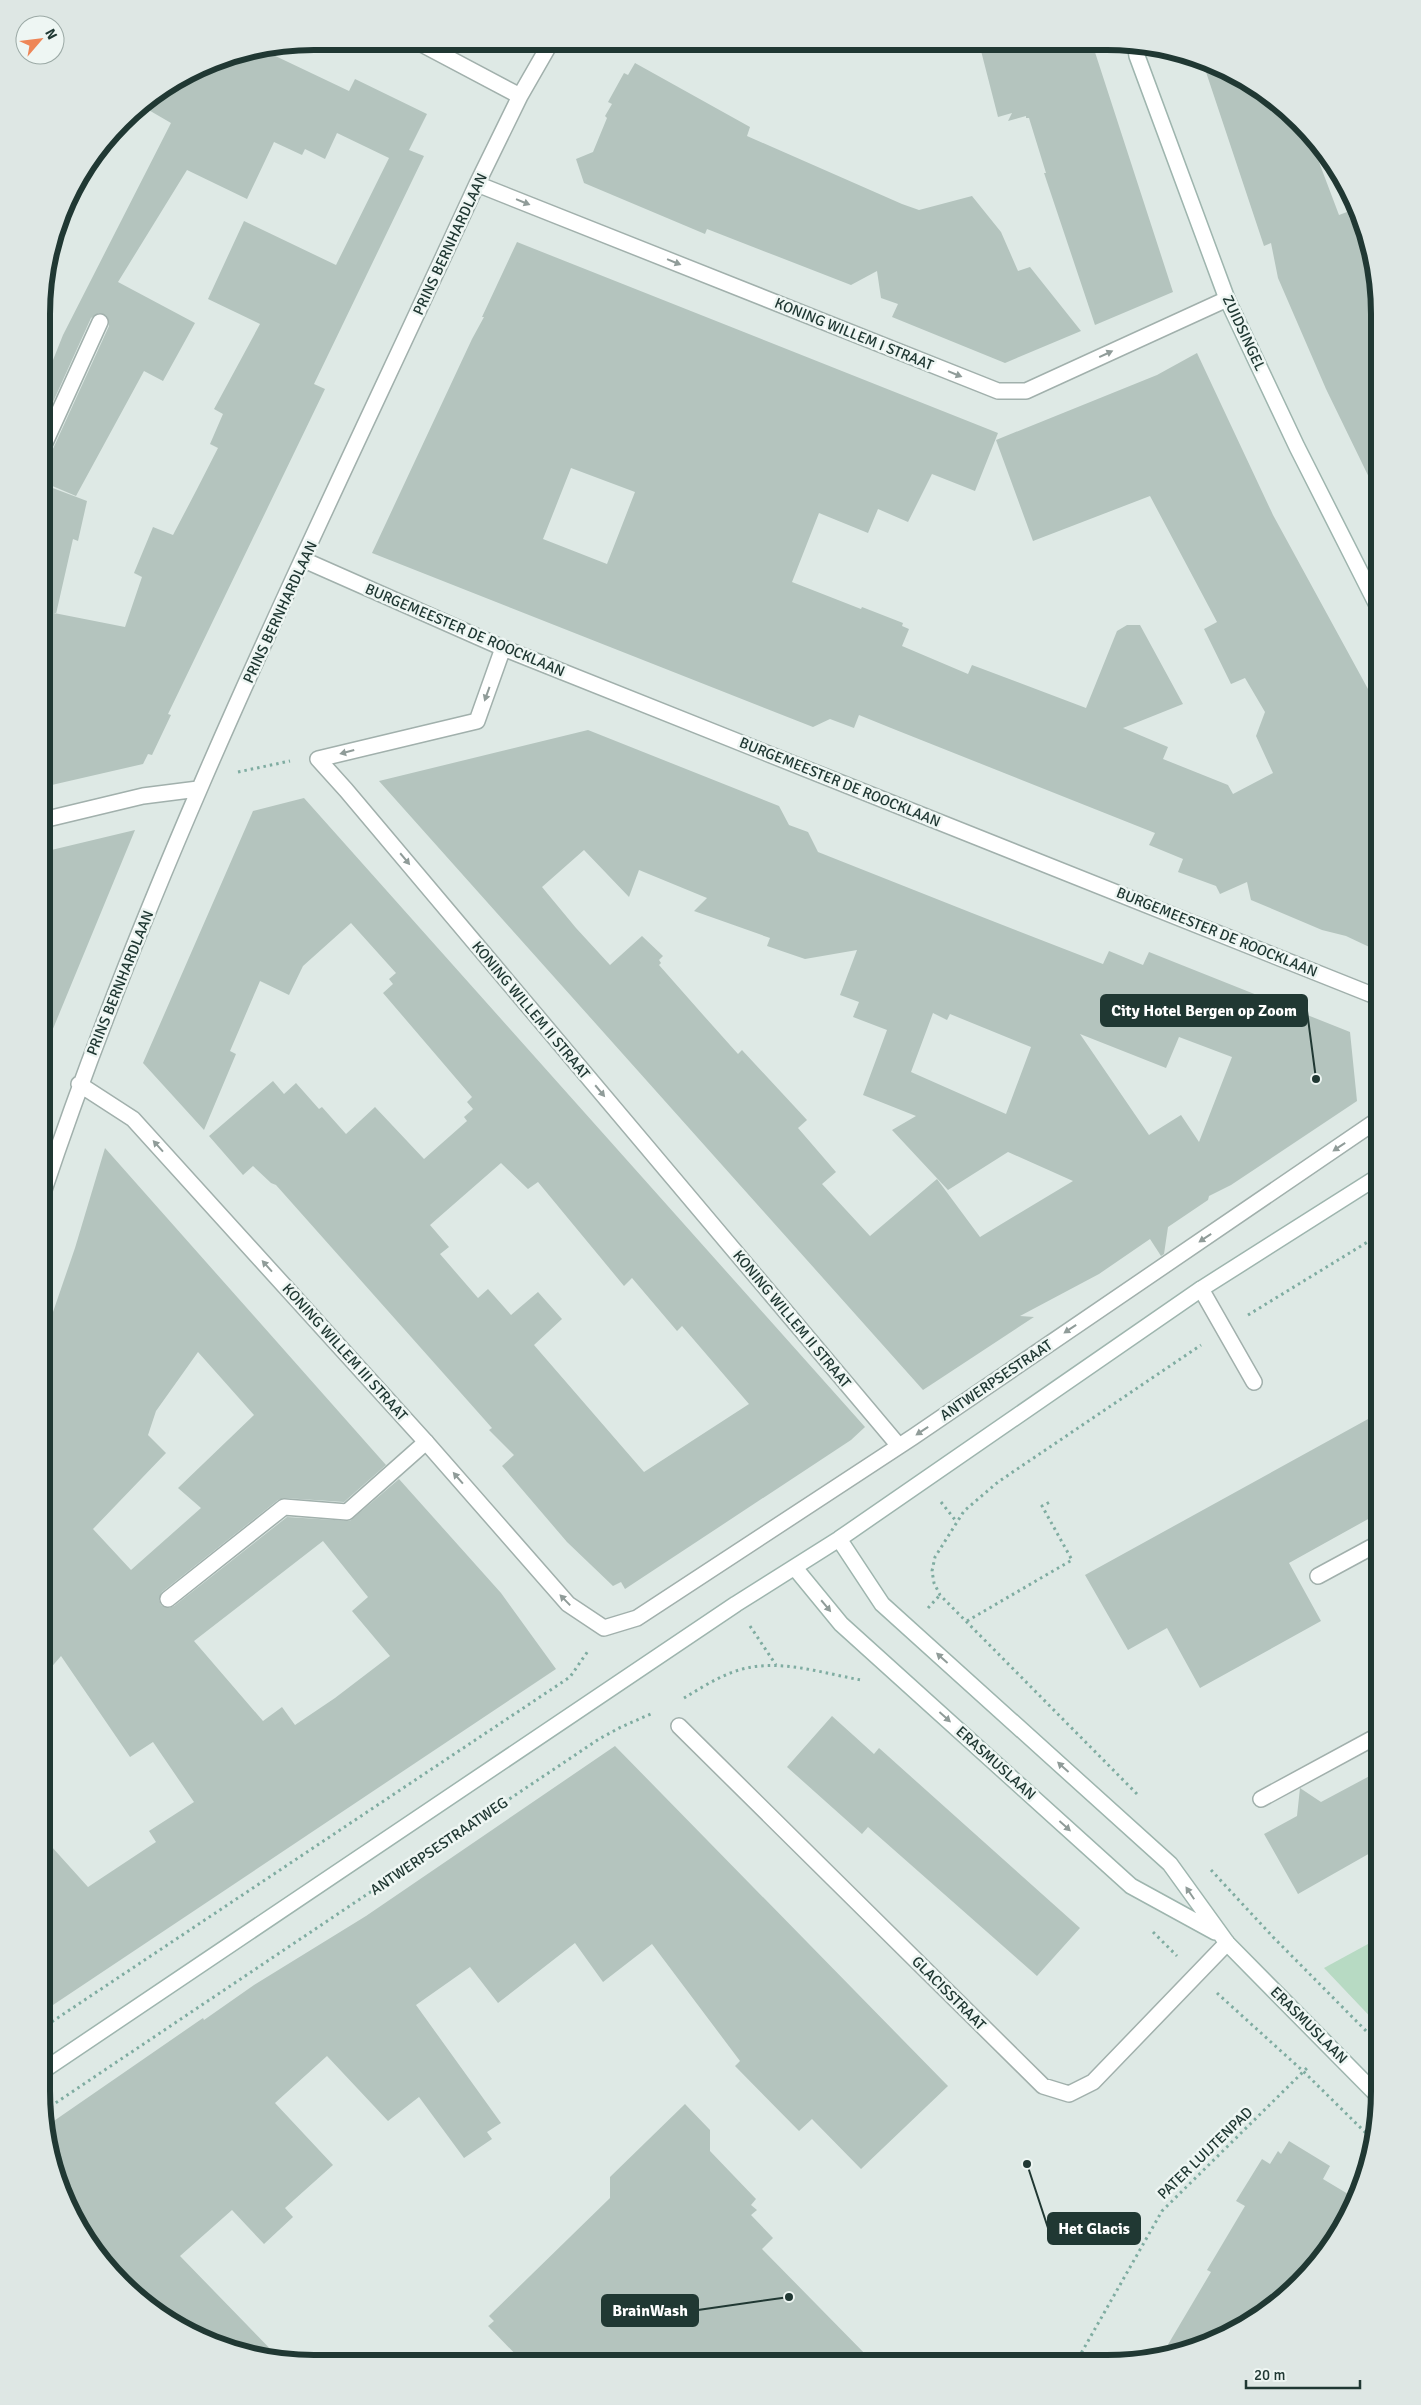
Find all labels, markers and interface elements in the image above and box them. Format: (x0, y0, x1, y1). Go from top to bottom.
north arrow (15, 15, 65, 65)
text: N (41, 26, 61, 42)
street label: PRINS BERNHARDLAAN (409, 170, 491, 318)
one-way arrow (516, 199, 530, 207)
one-way arrow (667, 259, 681, 267)
street label: ZUIDSINGEL (1219, 292, 1269, 374)
street label: KONING WILLEM I STRAAT (772, 294, 937, 374)
one-way arrow (1099, 350, 1113, 358)
one-way arrow (948, 370, 963, 378)
street label: PRINS BERNHARDLAAN (239, 538, 321, 686)
street label: BURGEMEESTER DE ROOCKLAAN (362, 580, 568, 680)
one-way arrow (483, 687, 491, 702)
street label: BURGEMEESTER DE ROOCKLAAN (737, 733, 943, 831)
one-way arrow (339, 748, 354, 756)
one-way arrow (399, 852, 410, 865)
street label: BURGEMEESTER DE ROOCKLAAN (1114, 883, 1320, 981)
street label: PRINS BERNHARDLAAN (83, 908, 157, 1058)
street label: KONING WILLEM II STRAAT (468, 938, 594, 1083)
callout: City Hotel Bergen op Zoom (1101, 995, 1307, 1026)
text: City Hotel Bergen op Zoom (1111, 1001, 1297, 1021)
one-way arrow (594, 1084, 605, 1097)
one-way arrow (152, 1139, 163, 1152)
one-way arrow (1332, 1142, 1346, 1152)
one-way arrow (1198, 1233, 1212, 1243)
street label: KONING WILLEM II STRAAT (729, 1247, 855, 1392)
one-way arrow (261, 1261, 273, 1273)
street label: KONING WILLEM III STRAAT (279, 1280, 412, 1425)
one-way arrow (1064, 1325, 1077, 1334)
street label: ANTWERPSESTRAAT (936, 1335, 1056, 1424)
one-way arrow (915, 1426, 928, 1436)
one-way arrow (452, 1471, 463, 1484)
one-way arrow (559, 1594, 571, 1606)
one-way arrow (821, 1599, 832, 1612)
one-way arrow (936, 1652, 948, 1664)
one-way arrow (938, 1711, 950, 1723)
street label: ERASMUSLAAN (952, 1722, 1040, 1804)
one-way arrow (1057, 1761, 1069, 1773)
street label: ANTWERPSESTRAATWEG (367, 1793, 511, 1899)
one-way arrow (1059, 1820, 1071, 1832)
one-way arrow (1185, 1886, 1195, 1900)
street label: GLACISSTRAAT (908, 1952, 990, 2034)
street label: ERASMUSLAAN (1267, 1983, 1351, 2067)
street label: PATER LUIJTENPAD (1154, 2103, 1256, 2203)
callout: Het Glacis (1048, 2213, 1140, 2244)
text: Het Glacis (1058, 2219, 1130, 2239)
callout: BrainWash (602, 2295, 698, 2326)
text: BrainWash (612, 2301, 688, 2321)
scale bar (1246, 2358, 1360, 2390)
text: 20 m (1254, 2366, 1285, 2384)

